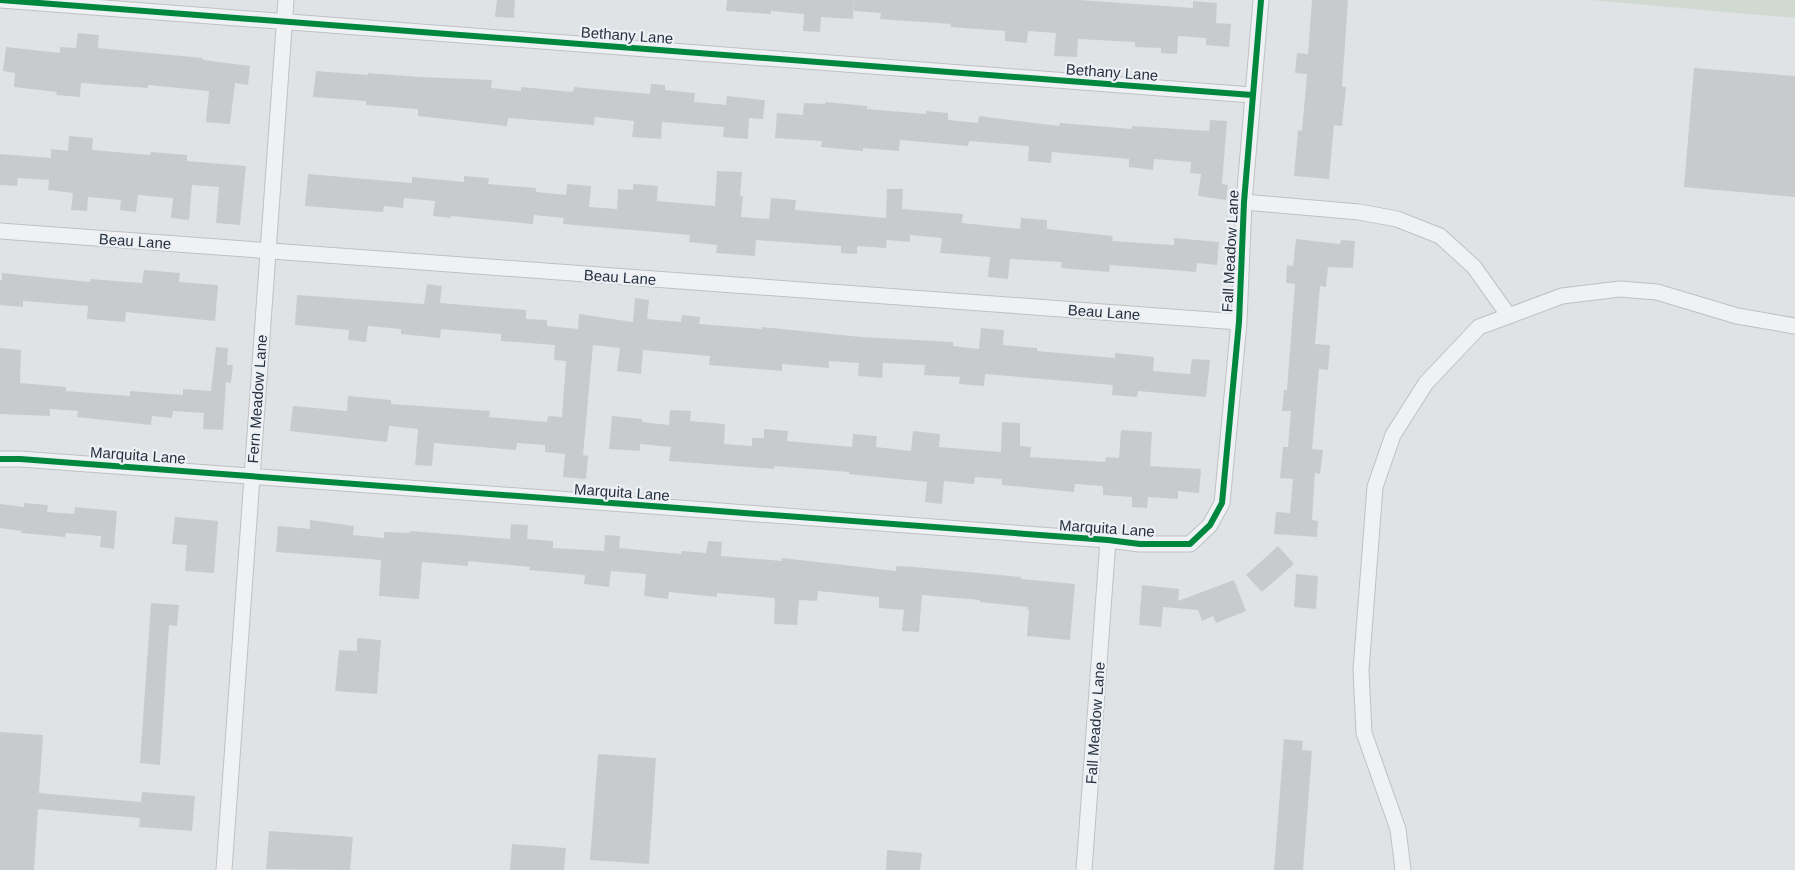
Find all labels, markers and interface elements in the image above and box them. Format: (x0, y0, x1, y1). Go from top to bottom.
street label: Bethany Lane (580, 23, 674, 47)
street label: Bethany Lane (1065, 60, 1159, 84)
street label: Fall Meadow Lane (1218, 189, 1242, 313)
street label: Beau Lane (98, 230, 172, 252)
street label: Beau Lane (583, 266, 657, 288)
street label: Beau Lane (1067, 301, 1141, 323)
street label: Fern Meadow Lane (244, 334, 270, 464)
street label: Marquita Lane (90, 443, 186, 467)
street label: Marquita Lane (574, 480, 670, 504)
street label: Marquita Lane (1059, 516, 1155, 540)
street label: Fall Meadow Lane (1082, 661, 1108, 785)

